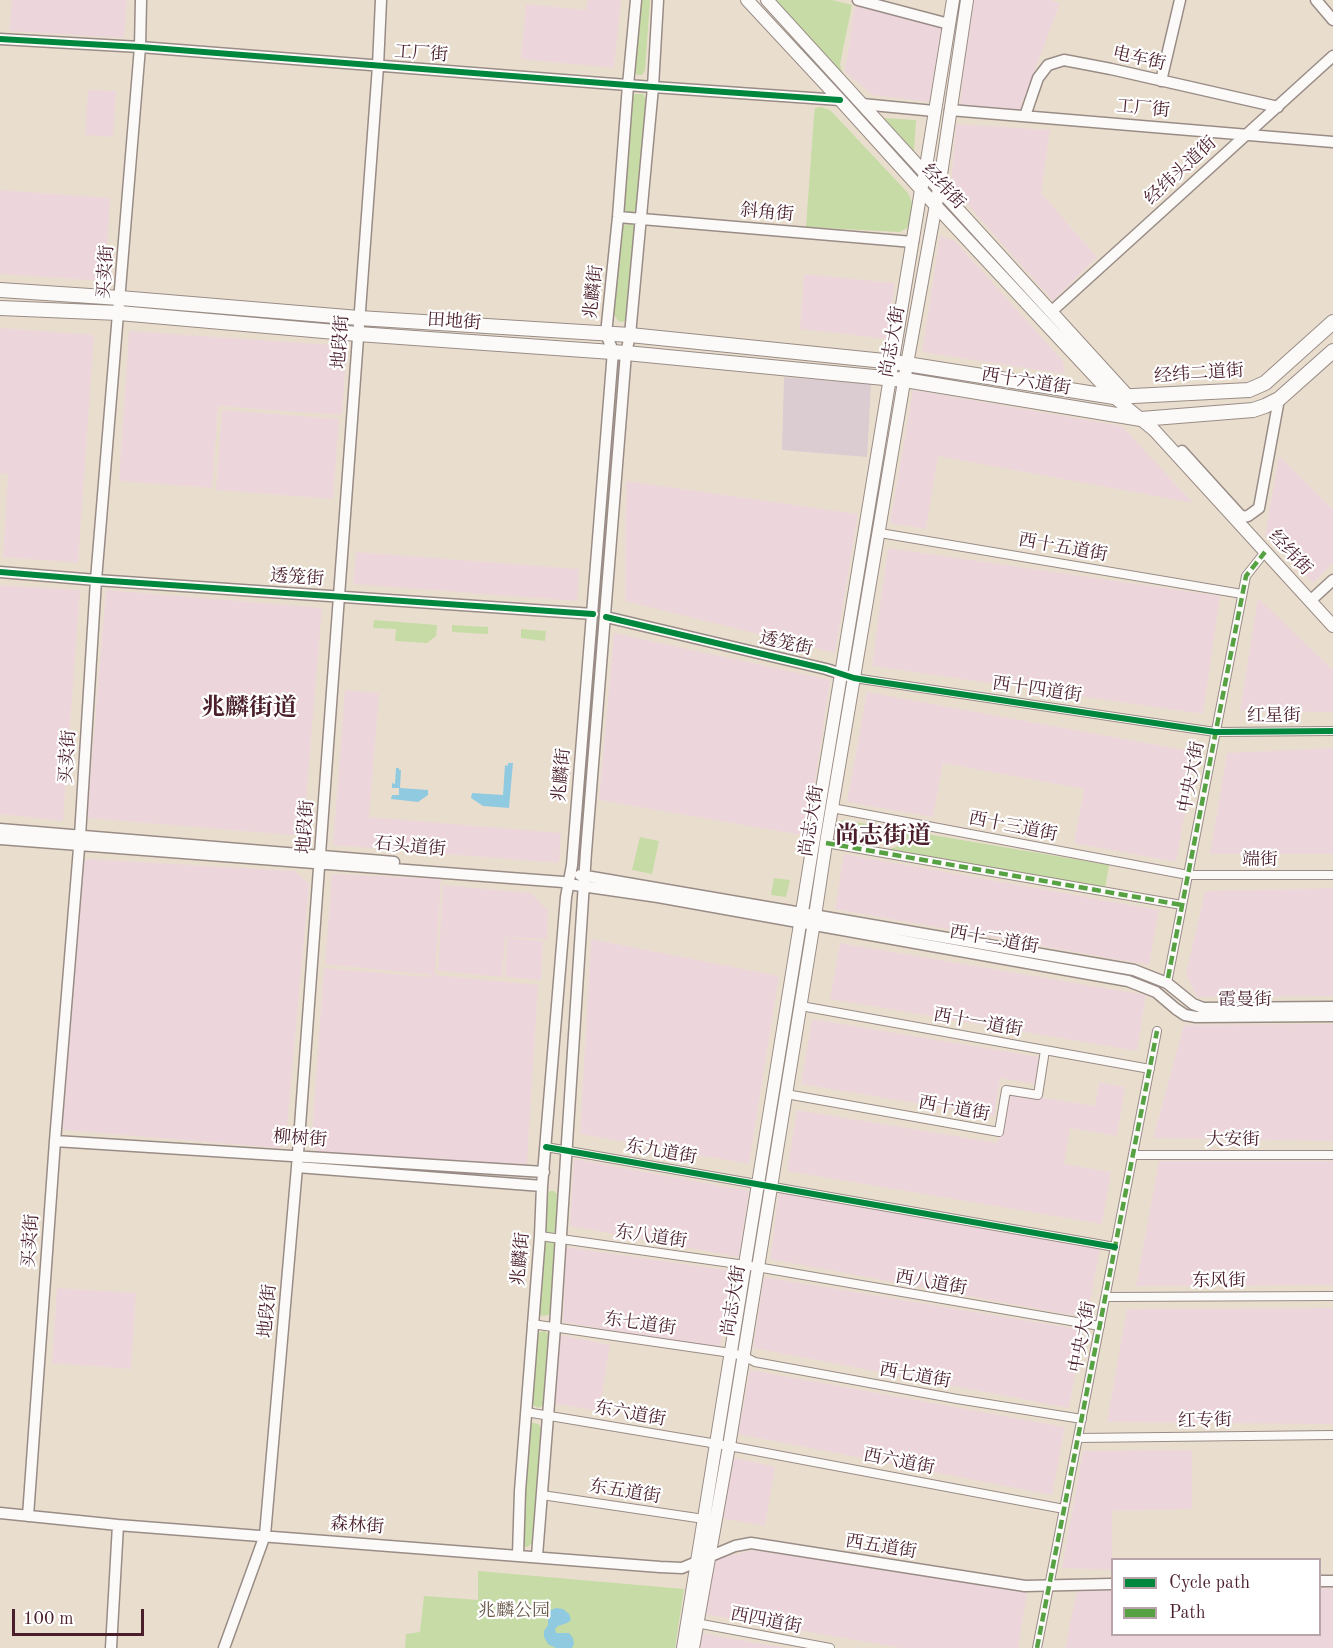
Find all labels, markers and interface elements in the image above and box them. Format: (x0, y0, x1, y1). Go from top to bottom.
street label: 工厂街 (393, 41, 449, 67)
street label: 电车街 (1110, 42, 1168, 76)
street label: 工厂街 (1115, 96, 1171, 122)
street label: 经纬头道街 (1141, 132, 1221, 210)
street label: 经纬街 (917, 160, 969, 214)
street label: 斜角街 (739, 200, 795, 226)
street label: 买卖街 (93, 244, 119, 300)
street label: 兆麟街 (580, 264, 608, 320)
street label: 尚志大街 (876, 305, 910, 379)
street label: 田地街 (426, 309, 482, 335)
street label: 地段街 (328, 314, 354, 370)
street label: 经纬二道街 (1153, 360, 1245, 388)
street label: 西十六道街 (980, 364, 1072, 400)
street label: 经纬街 (1264, 526, 1316, 580)
street label: 西十五道街 (1017, 530, 1109, 566)
street label: 透笼街 (269, 565, 325, 591)
street label: 透笼街 (757, 627, 815, 661)
street label: 西十四道街 (991, 673, 1083, 707)
district label: 兆麟街道 (201, 695, 297, 723)
street label: 红星街 (1247, 705, 1301, 727)
street label: 买卖街 (55, 729, 81, 785)
street label: 中央大街 (1175, 740, 1209, 814)
street label: 兆麟街 (549, 747, 575, 803)
street label: 尚志大街 (796, 784, 828, 858)
street label: 地段街 (293, 799, 319, 855)
street label: 西十三道街 (967, 808, 1059, 846)
district label: 尚志街道 (835, 823, 931, 851)
street label: 石头道街 (373, 833, 447, 861)
street label: 端街 (1242, 849, 1278, 871)
street label: 西十二道街 (948, 922, 1040, 958)
street label: 霞曼街 (1218, 989, 1272, 1011)
street label: 西十一道街 (932, 1005, 1024, 1041)
street label: 西十道街 (917, 1092, 991, 1126)
street label: 柳树街 (272, 1126, 328, 1152)
street label: 大安街 (1206, 1129, 1260, 1151)
street label: 东九道街 (624, 1135, 698, 1169)
street label: 买卖街 (18, 1213, 44, 1269)
street label: 东八道街 (614, 1221, 688, 1253)
street label: 兆麟街 (508, 1231, 534, 1287)
street label: 尚志大街 (718, 1264, 750, 1338)
street label: 西八道街 (894, 1266, 968, 1300)
street label: 东风街 (1192, 1270, 1246, 1292)
street label: 地段街 (255, 1283, 281, 1339)
street label: 中央大街 (1066, 1300, 1100, 1374)
street label: 东七道街 (603, 1308, 677, 1340)
street label: 西七道街 (878, 1359, 952, 1393)
street label: 东六道街 (593, 1397, 667, 1431)
street label: 红专街 (1178, 1410, 1232, 1432)
street label: 西六道街 (862, 1445, 936, 1479)
street label: 东五道街 (588, 1476, 662, 1508)
street label: 森林街 (329, 1513, 385, 1539)
street label: 西五道街 (844, 1531, 918, 1563)
legend (1111, 1558, 1321, 1636)
text: Cycle path (1169, 1574, 1250, 1592)
scale bar (15, 1597, 147, 1635)
park label: 兆麟公园 (478, 1600, 550, 1622)
street label: 西四道街 (729, 1604, 803, 1638)
text: Path (1169, 1604, 1205, 1622)
text: 100 m (23, 1610, 74, 1628)

